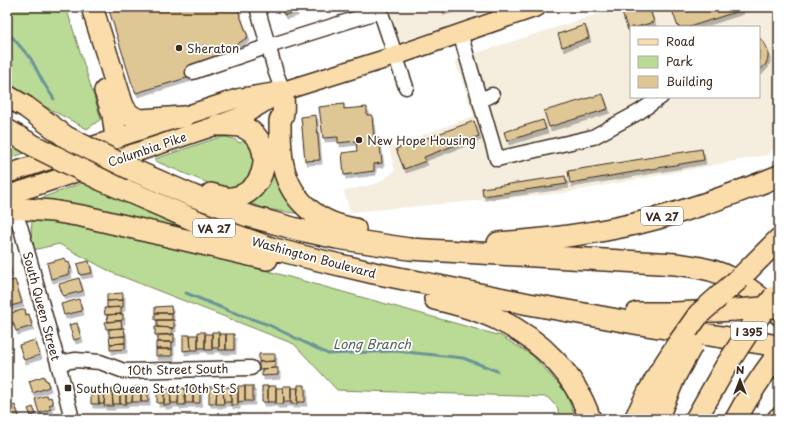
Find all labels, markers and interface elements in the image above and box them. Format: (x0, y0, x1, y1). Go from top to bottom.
legend (630, 26, 760, 98)
text: Road (666, 32, 695, 50)
place label: Sheraton (187, 39, 239, 57)
marker: Sheraton (174, 43, 184, 53)
text: Park (666, 52, 693, 70)
text: Building (666, 72, 713, 90)
street label: Columbia Pike (105, 127, 189, 171)
place label: New Hope Housing (367, 131, 476, 149)
marker: New Hope Housing (354, 135, 364, 145)
road number: VA 27 (641, 207, 683, 225)
road number: VA 27 (193, 219, 235, 237)
street label: Washington Boulevard (250, 232, 379, 282)
street label: South Queen Street (19, 250, 65, 362)
road number: I 395 (731, 322, 767, 340)
water label: Long Branch (333, 334, 411, 353)
street label: 10th Street South (128, 359, 229, 379)
north arrow (720, 360, 760, 400)
text: N (736, 361, 745, 378)
place label: South Queen St at 10th St S (76, 379, 237, 397)
marker: South Queen St at 10th St S (63, 383, 73, 393)

